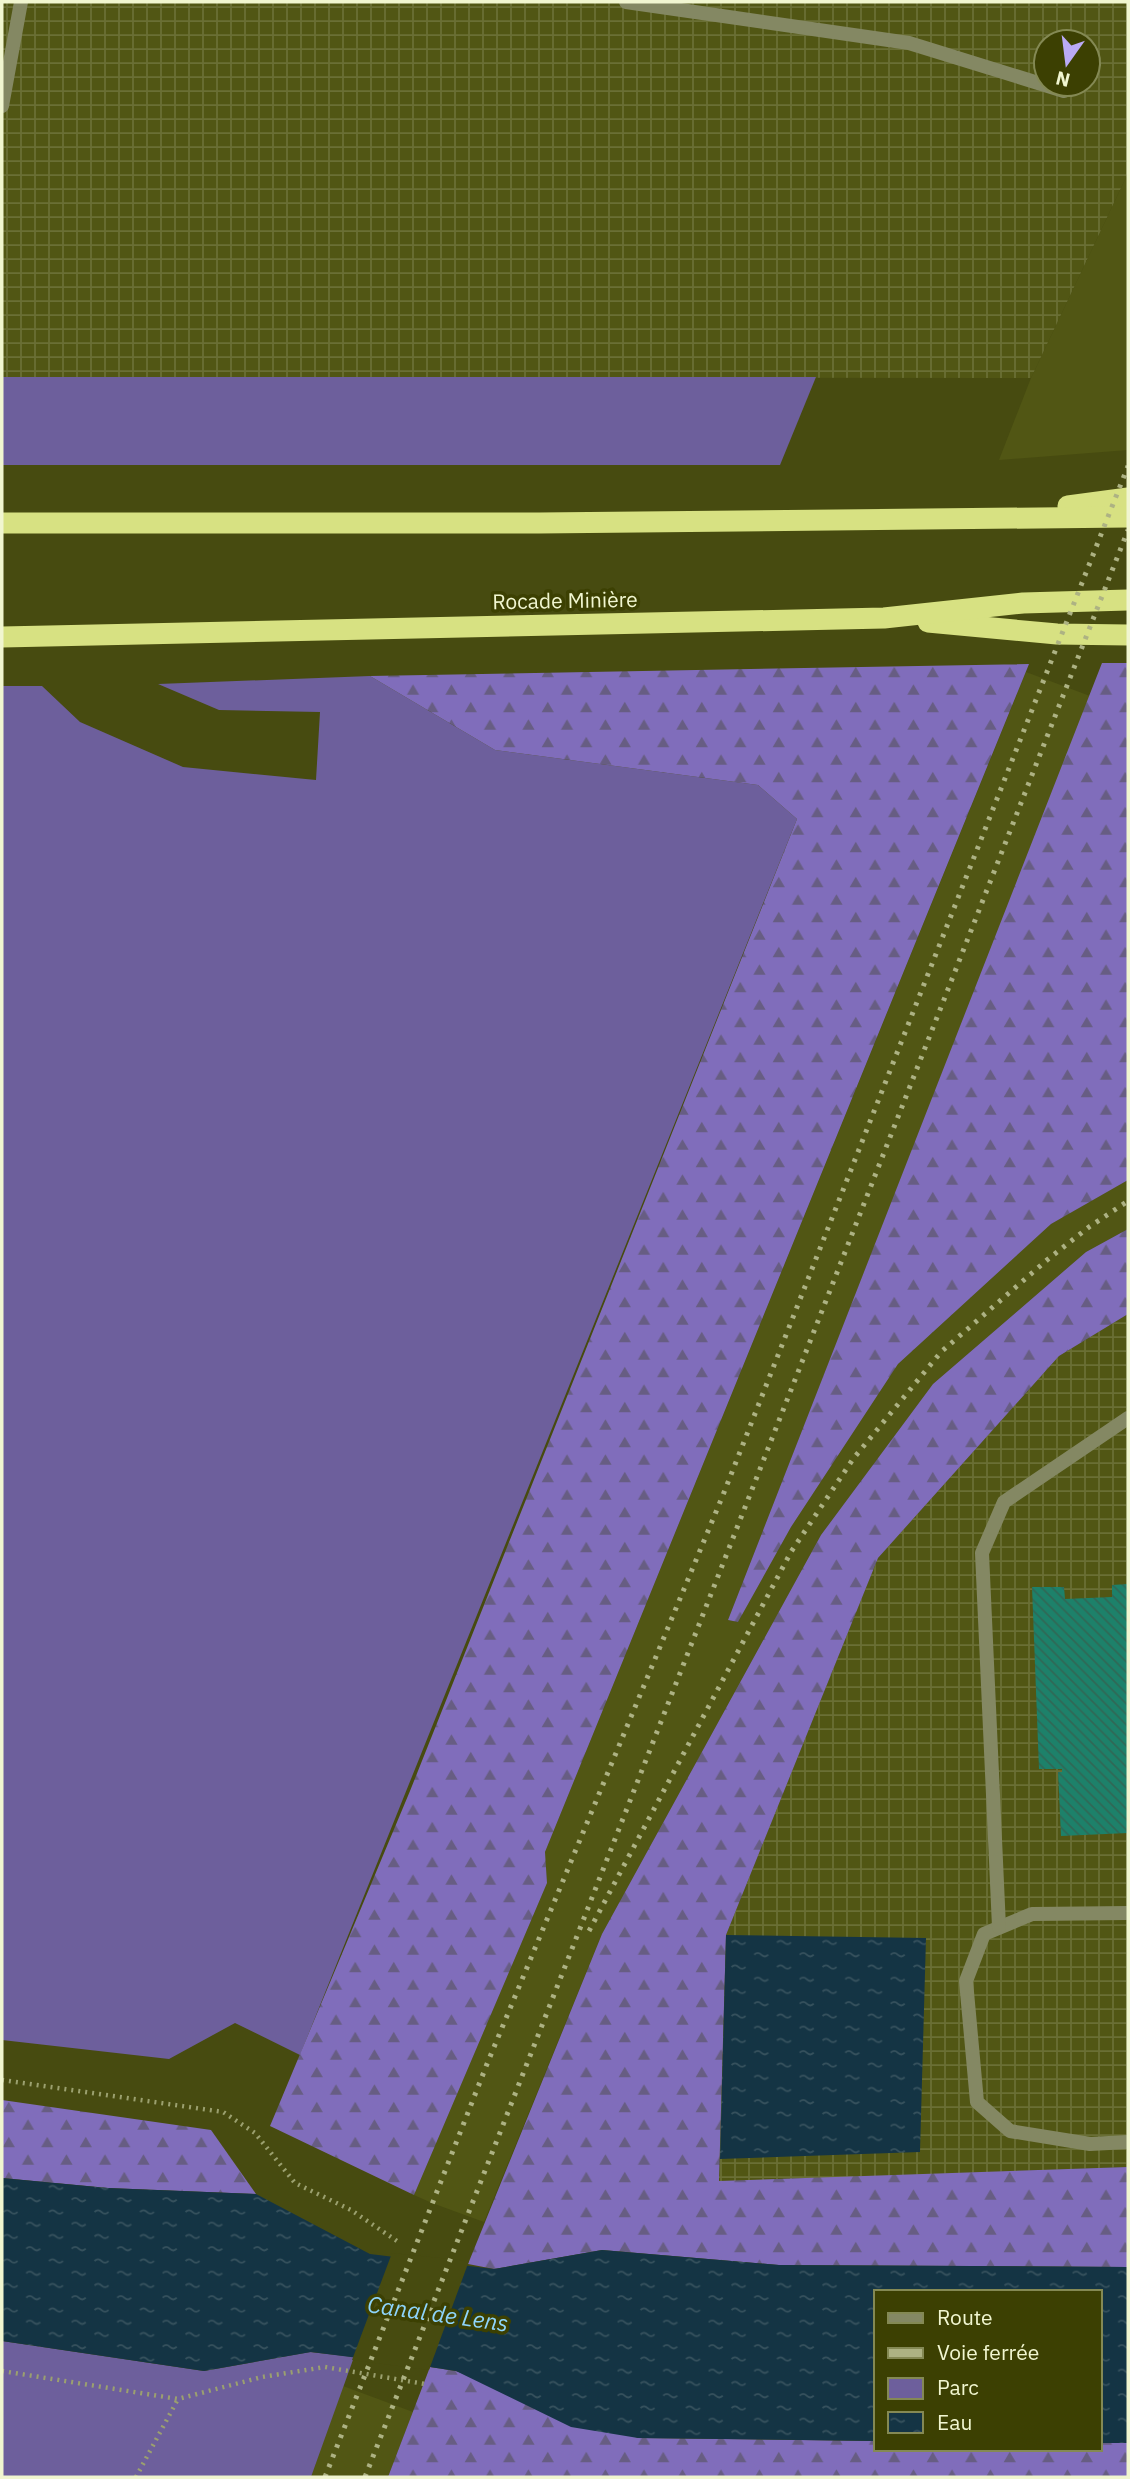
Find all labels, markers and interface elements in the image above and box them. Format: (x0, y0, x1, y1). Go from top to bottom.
north arrow (1032, 28, 1102, 98)
text: N (1053, 66, 1072, 93)
street label: Rocade Minière (492, 585, 638, 615)
water label: Canal de Lens (366, 2288, 510, 2338)
legend (874, 2290, 1102, 2451)
text: Route (937, 2303, 993, 2331)
text: Voie ferrée (937, 2338, 1039, 2366)
text: Parc (937, 2373, 979, 2401)
text: Eau (937, 2408, 972, 2436)

